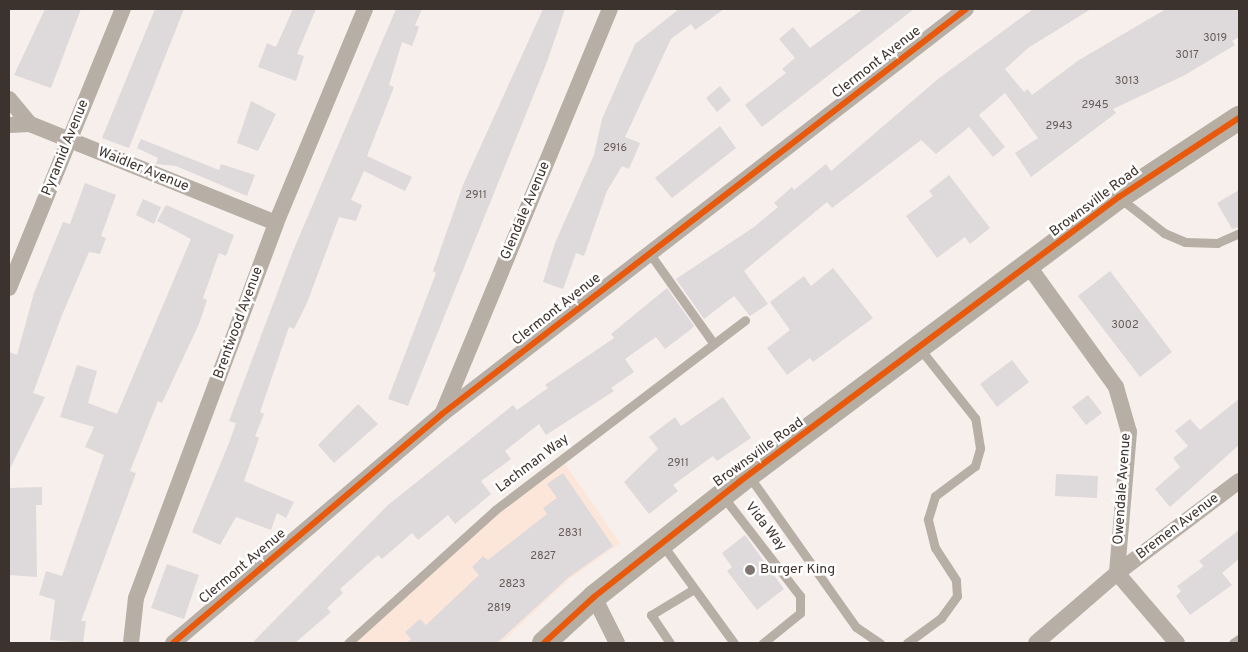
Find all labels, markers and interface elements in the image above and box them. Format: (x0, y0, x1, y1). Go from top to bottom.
street label: Clermont Avenue (829, 23, 925, 103)
house number: 3019 (1203, 31, 1227, 45)
house number: 3017 (1175, 48, 1199, 62)
house number: 3013 (1115, 74, 1139, 88)
street label: Pyramid Avenue (39, 97, 93, 199)
house number: 2945 (1082, 98, 1108, 112)
house number: 2943 (1046, 119, 1072, 133)
house number: 2916 (603, 141, 627, 155)
street label: Waidler Avenue (95, 144, 191, 196)
street label: Glendale Avenue (498, 159, 554, 263)
street label: Brownsville Road (1047, 163, 1143, 241)
house number: 2911 (465, 188, 487, 202)
street label: Brentwood Avenue (211, 264, 267, 382)
street label: Clermont Avenue (509, 270, 605, 350)
house number: 3002 (1111, 318, 1139, 332)
street label: Brownsville Road (711, 415, 807, 491)
street label: Lachman Way (493, 431, 573, 497)
street label: Owendale Avenue (1111, 432, 1135, 546)
house number: 2911 (667, 456, 689, 470)
street label: Bremen Avenue (1133, 490, 1223, 564)
street label: Vida Way (741, 499, 789, 555)
street label: Clermont Avenue (196, 526, 290, 608)
house number: 2831 (558, 526, 582, 540)
house number: 2827 (530, 549, 556, 563)
place label: Burger King (760, 562, 835, 578)
marker: Burger King (744, 564, 756, 576)
house number: 2823 (499, 577, 525, 591)
house number: 2819 (487, 601, 511, 615)

